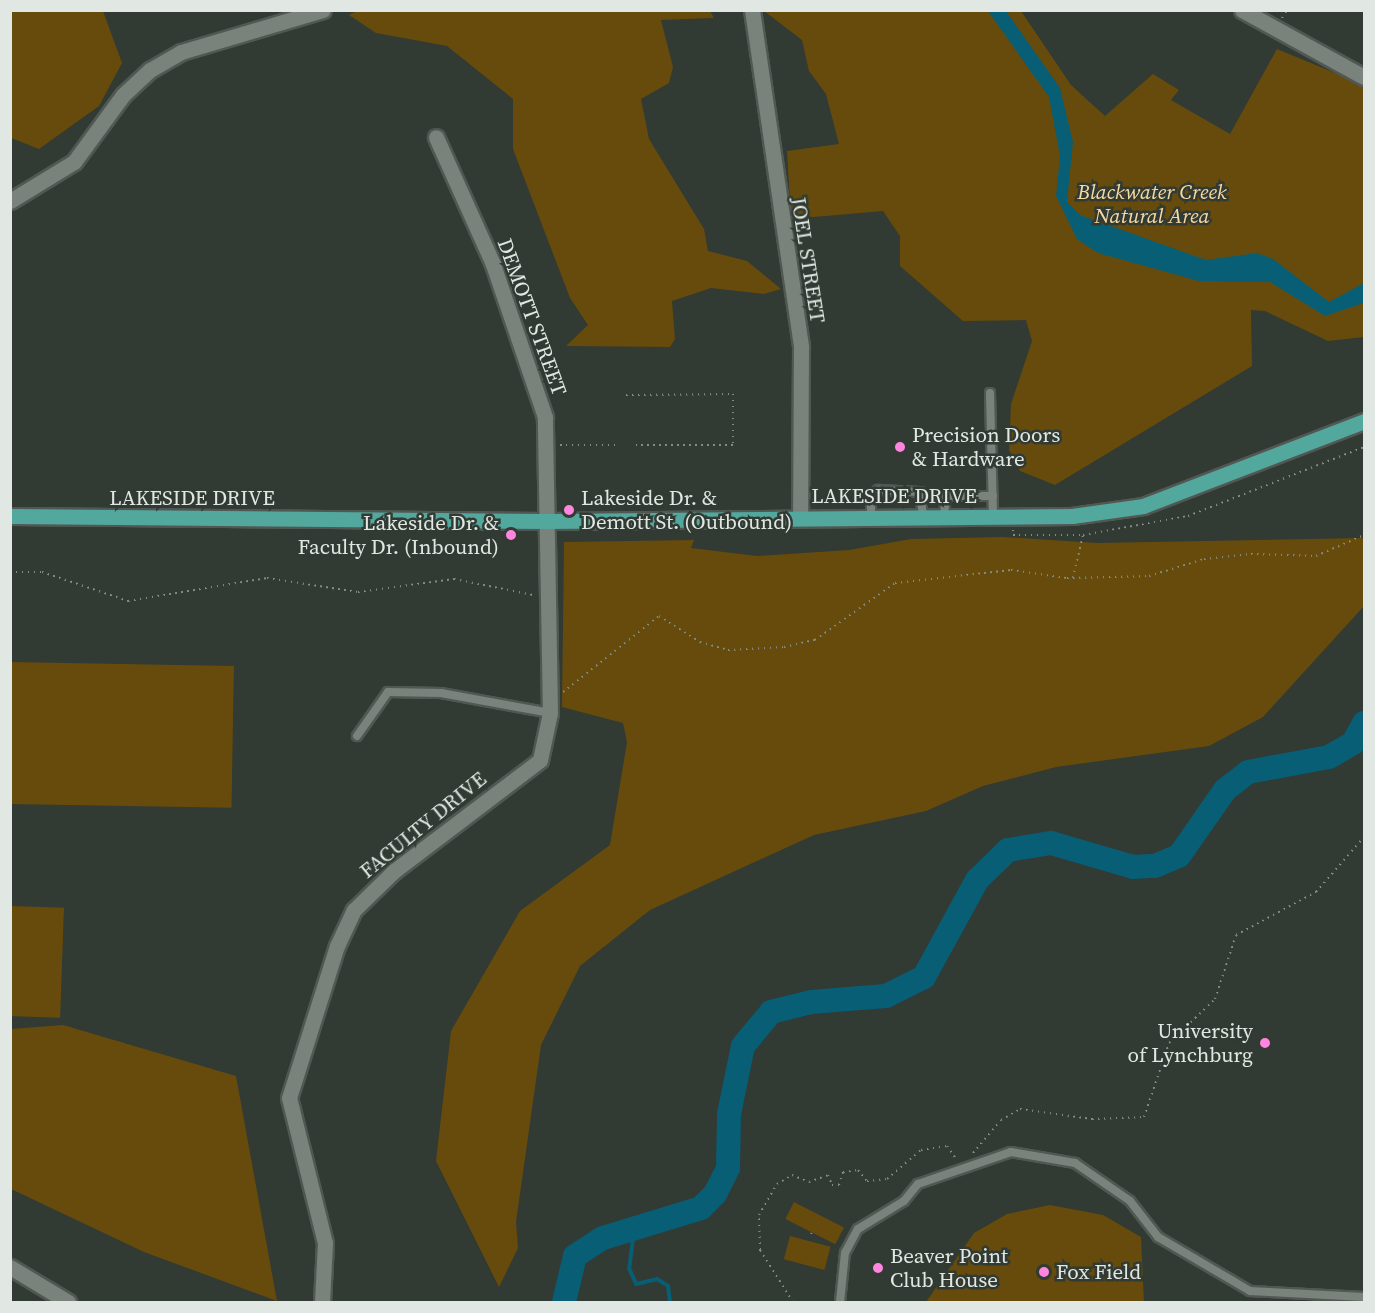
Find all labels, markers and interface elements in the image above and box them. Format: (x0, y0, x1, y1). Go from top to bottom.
park label: Blackwater Creek Natural Area (1077, 179, 1227, 229)
street label: JOEL STREET (786, 195, 830, 325)
street label: DEMOTT STREET (492, 235, 572, 399)
place label: Precision Doors & Hardware (912, 422, 1060, 472)
marker: Precision Doors & Hardware (893, 440, 907, 454)
street label: LAKESIDE DRIVE (811, 483, 977, 509)
street label: LAKESIDE DRIVE (109, 485, 275, 511)
place label: Lakeside Dr. & Demott St. (Outbound) (581, 485, 792, 535)
marker: Lakeside Dr. & Demott St. (Outbound) (562, 503, 576, 517)
place label: Lakeside Dr. & Faculty Dr. (Inbound) (298, 510, 499, 560)
marker: Lakeside Dr. & Faculty Dr. (Inbound) (504, 528, 518, 542)
street label: FACULTY DRIVE (354, 766, 492, 884)
place label: University of Lynchburg (1127, 1018, 1253, 1068)
marker: University of Lynchburg (1258, 1036, 1272, 1050)
place label: Beaver Point Club House (890, 1243, 1008, 1293)
place label: Fox Field (1056, 1259, 1141, 1285)
marker: Beaver Point Club House (871, 1261, 885, 1275)
marker: Fox Field (1037, 1265, 1051, 1279)

